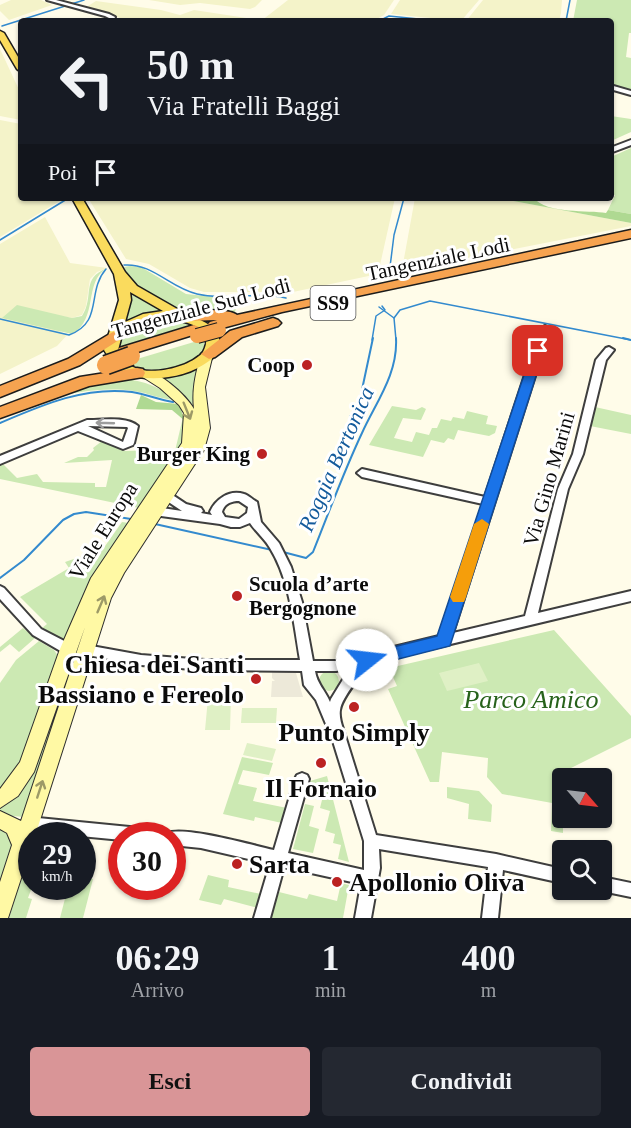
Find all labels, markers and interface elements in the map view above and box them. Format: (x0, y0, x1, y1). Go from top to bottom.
icon: left (48, 42, 126, 120)
text: 50 m (147, 42, 235, 88)
text: Via Fratelli Baggi (147, 91, 340, 121)
icon: arrive (89, 156, 122, 189)
text: Poi (48, 160, 77, 185)
street label: Tangenziale Lodi (364, 232, 512, 286)
street label: Tangenziale Sud Lodi (109, 273, 293, 343)
road number: SS9 (310, 286, 356, 320)
pin (512, 325, 563, 376)
icon: arrive (521, 334, 554, 367)
place label: Coop (247, 353, 295, 377)
marker: Coop (300, 358, 314, 372)
water label: Roggia Bertonica (292, 383, 379, 536)
one-way arrow (182, 402, 193, 420)
street label: Via Gino Marini (518, 409, 580, 549)
one-way arrow (96, 418, 116, 429)
place label: Burger King (137, 442, 250, 466)
marker: Burger King (255, 447, 269, 461)
street label: Viale Europa (64, 477, 143, 584)
place label: Scuola d’arte Bergognone (249, 572, 369, 620)
marker: Scuola d’arte Bergognone (230, 589, 244, 603)
one-way arrow (96, 595, 107, 614)
position arrow (335, 628, 399, 692)
place label: Chiesa dei Santi Bassiano e Fereolo (38, 650, 244, 709)
marker: Chiesa dei Santi Bassiano e Fereolo (249, 672, 263, 686)
park label: Parco Amico (462, 685, 599, 714)
marker: Punto Simply (347, 700, 361, 714)
place label: Punto Simply (279, 718, 430, 747)
marker: Il Fornaio (314, 756, 328, 770)
north arrow (552, 768, 612, 828)
map controls (552, 768, 612, 900)
place label: Il Fornaio (265, 774, 377, 803)
one-way arrow (35, 780, 46, 799)
speed limit sign: 30 (108, 822, 186, 900)
text: 29 (42, 837, 72, 870)
button: search (552, 840, 612, 900)
place label: Sarta (249, 850, 310, 879)
marker: Sarta (230, 857, 244, 871)
text: km/h (42, 868, 72, 884)
place label: Apollonio Oliva (349, 868, 525, 897)
marker: Apollonio Oliva (330, 875, 344, 889)
text: 06:29 (115, 938, 199, 978)
text: 1 (322, 938, 340, 978)
text: 400 (462, 938, 516, 978)
text: Arrivo (131, 979, 184, 1001)
text: min (315, 979, 346, 1001)
text: m (481, 979, 496, 1001)
button: Esci (30, 1047, 310, 1116)
button: Condividi (322, 1047, 601, 1116)

